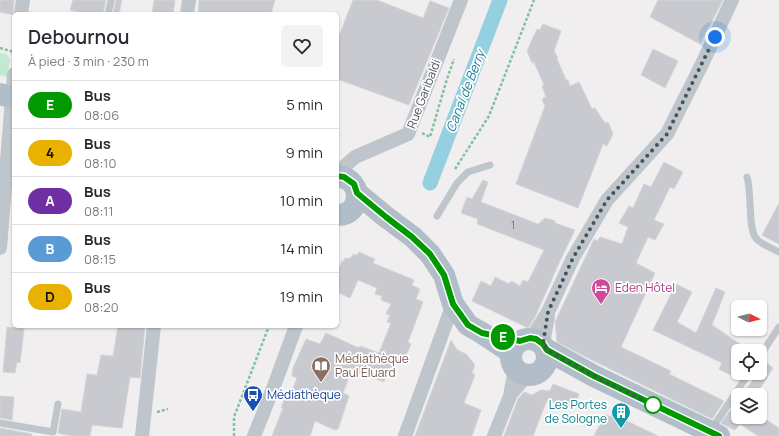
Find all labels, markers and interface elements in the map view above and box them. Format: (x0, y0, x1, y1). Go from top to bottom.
text: Debournou (28, 24, 129, 50)
button: heart (281, 25, 323, 67)
your location (705, 27, 725, 47)
water label: Canal de Berry (441, 45, 490, 135)
text: À pied · 3 min · 230 m (28, 52, 149, 70)
street label: Rue Garibaldi (403, 57, 445, 131)
text: Bus (84, 85, 111, 106)
text: 5 min (286, 94, 323, 115)
text: E (46, 95, 54, 114)
text: 08:06 (84, 106, 119, 124)
text: Bus (84, 133, 111, 154)
text: 9 min (286, 142, 323, 163)
text: 4 (46, 143, 54, 162)
text: 08:10 (84, 154, 116, 172)
text: Bus (84, 181, 111, 202)
text: 10 min (280, 190, 323, 211)
text: A (45, 191, 55, 210)
text: 08:11 (84, 202, 114, 220)
house number: 1 (511, 218, 515, 232)
text: Bus (84, 229, 111, 250)
text: 14 min (280, 238, 323, 259)
text: B (46, 239, 54, 258)
text: 08:15 (84, 250, 116, 268)
text: Bus (84, 277, 111, 298)
hotel icon: Eden Hôtel (590, 277, 612, 305)
place label: Eden Hôtel (615, 279, 675, 296)
text: 19 min (280, 286, 323, 307)
text: D (45, 287, 55, 306)
text: 08:20 (84, 298, 119, 316)
north arrow (731, 300, 767, 336)
map controls (731, 300, 767, 424)
line badge: E (490, 324, 516, 350)
text: E (499, 327, 507, 346)
button: locate (731, 344, 767, 380)
place label: Médiathèque Paul Éluard (335, 350, 409, 381)
library icon: Médiathèque Paul Éluard (310, 355, 332, 383)
bus stop icon: Médiathèque (242, 384, 264, 412)
place label: Médiathèque (267, 386, 341, 403)
button: layers (731, 388, 767, 424)
place label: Les Portes de Sologne (545, 396, 607, 427)
unlabelled marker (644, 396, 662, 414)
building icon: Les Portes de Sologne (610, 401, 632, 429)

